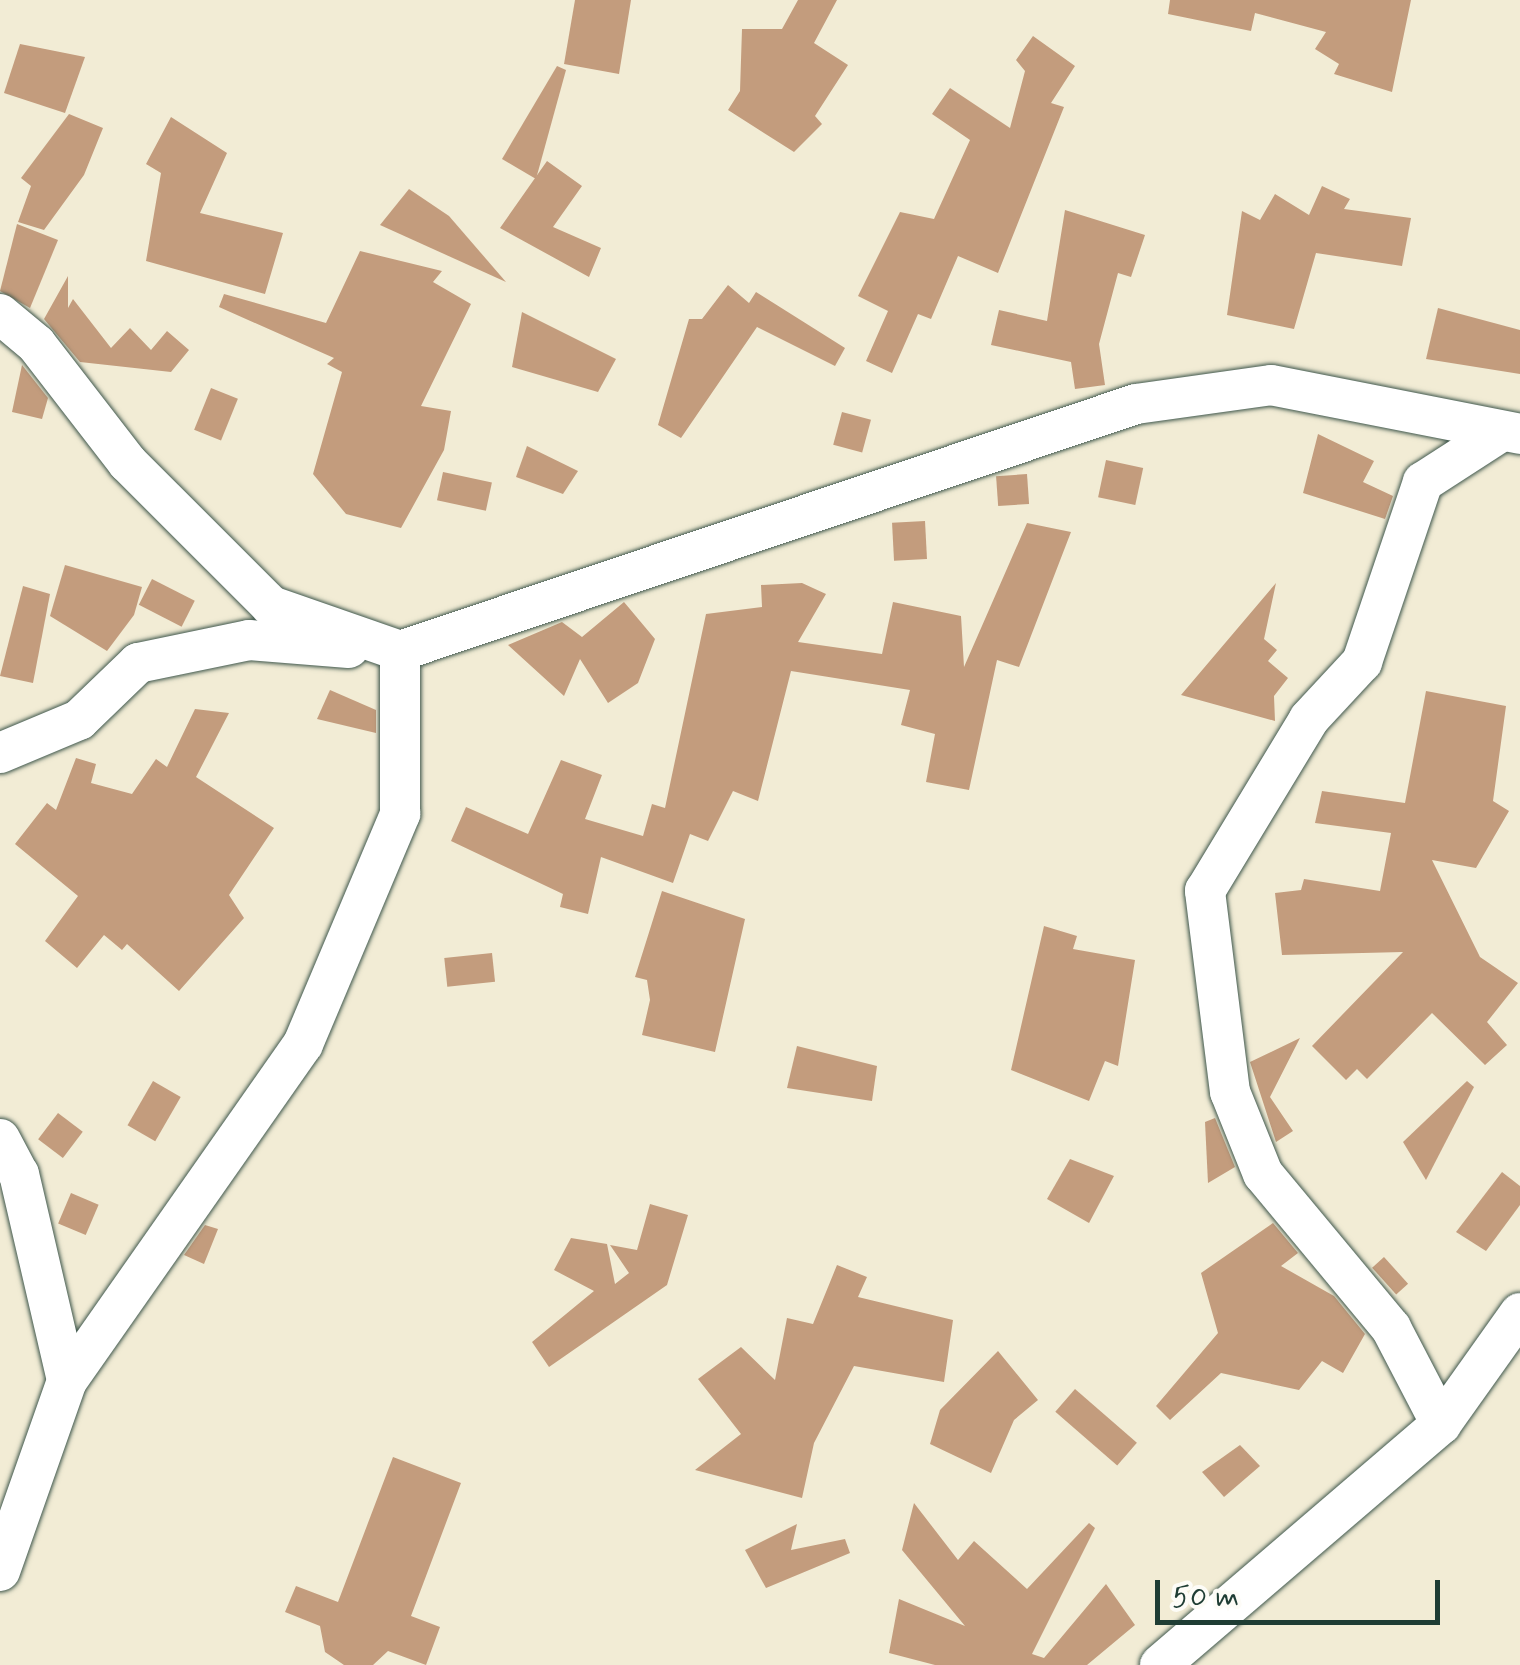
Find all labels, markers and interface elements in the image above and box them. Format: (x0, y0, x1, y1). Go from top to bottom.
scale bar (1160, 1560, 1445, 1622)
text: 50 m (1172, 1578, 1239, 1617)

